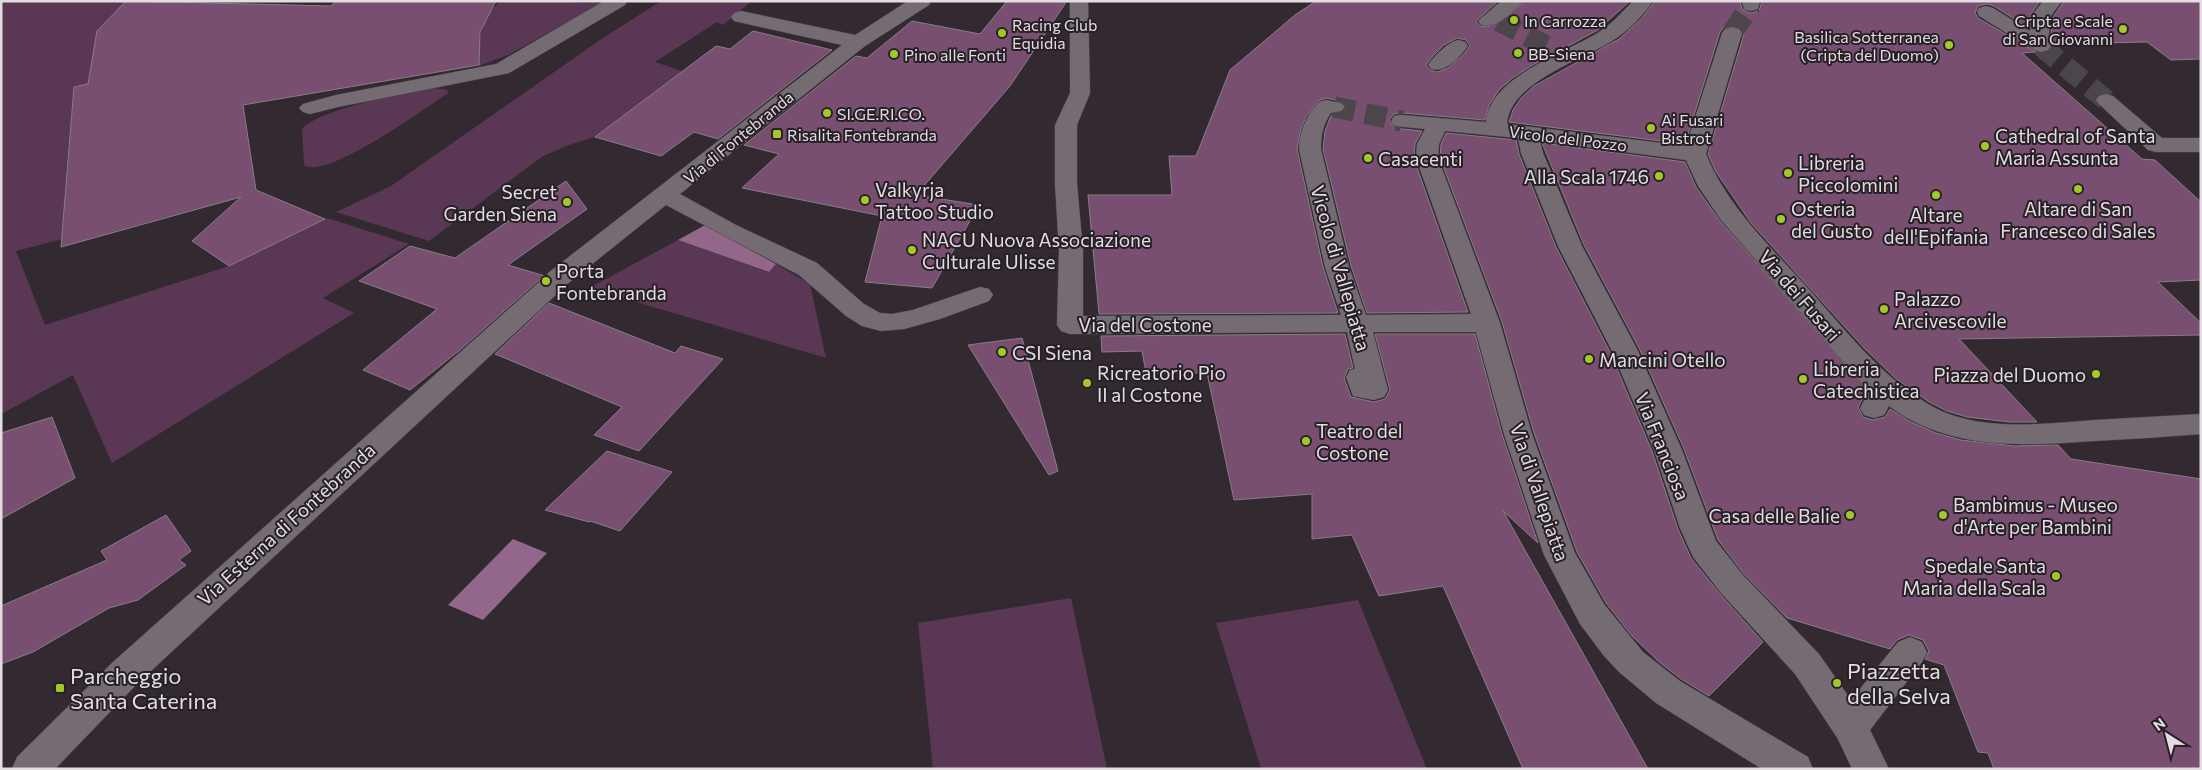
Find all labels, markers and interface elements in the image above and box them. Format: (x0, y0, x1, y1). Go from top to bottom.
place label: In Carrozza (1524, 11, 1606, 30)
place label: Cripta e Scale di San Giovanni (2003, 11, 2113, 48)
marker: In Carrozza (1508, 14, 1520, 26)
place label: Racing Club Equidia (1012, 15, 1097, 52)
marker: Cripta e Scale di San Giovanni (2117, 23, 2129, 35)
marker: Racing Club Equidia (996, 27, 1008, 39)
place label: Basilica Sotterranea (Cripta del Duomo) (1794, 27, 1939, 64)
marker: Basilica Sotterranea (Cripta del Duomo) (1943, 39, 1955, 51)
place label: BB-Siena (1528, 44, 1595, 63)
place label: Pino alle Fonti (904, 45, 1006, 64)
marker: BB-Siena (1512, 47, 1524, 59)
marker: Pino alle Fonti (888, 48, 900, 60)
street label: Via di Fontebranda (679, 87, 797, 187)
place label: SI.GE.RI.CO. (837, 104, 925, 123)
marker: SI.GE.RI.CO. (821, 107, 833, 119)
place label: Ai Fusari Bistrot (1661, 110, 1723, 147)
street label: Vicolo del Pozzo (1508, 121, 1628, 155)
marker: Ai Fusari Bistrot (1645, 122, 1657, 134)
place label: Cathedral of Santa Maria Assunta (1995, 124, 2155, 169)
place label: Risalita Fontebranda (787, 125, 937, 144)
marker: Risalita Fontebranda (771, 128, 783, 140)
marker: Cathedral of Santa Maria Assunta (1979, 140, 1991, 152)
place label: Casacenti (1378, 147, 1463, 170)
place label: Libreria Piccolomini (1798, 151, 1898, 196)
marker: Casacenti (1362, 152, 1374, 164)
place label: Alla Scala 1746 (1524, 165, 1649, 188)
marker: Libreria Piccolomini (1782, 167, 1794, 179)
marker: Alla Scala 1746 (1653, 170, 1665, 182)
place label: Valkyrja Tattoo Studio (875, 178, 994, 223)
place label: Secret Garden Siena (443, 180, 557, 225)
street label: Vicolo di Vallepiatta (1306, 183, 1376, 353)
marker: Altare di San Francesco di Sales (2072, 183, 2084, 195)
marker: Altare dell'Epifania (1930, 189, 1942, 201)
marker: Valkyrja Tattoo Studio (859, 194, 871, 206)
marker: Secret Garden Siena (561, 196, 573, 208)
place label: Osteria del Gusto (1791, 197, 1873, 242)
place label: Altare di San Francesco di Sales (2000, 197, 2156, 242)
place label: Altare dell'Epifania (1884, 203, 1988, 248)
marker: Osteria del Gusto (1775, 213, 1787, 225)
place label: NACU Nuova Associazione Culturale Ulisse (922, 228, 1151, 273)
marker: NACU Nuova Associazione Culturale Ulisse (906, 244, 918, 256)
street label: Via dei Fusari (1754, 245, 1846, 345)
place label: Porta Fontebranda (556, 259, 667, 304)
marker: Porta Fontebranda (540, 275, 552, 287)
place label: Palazzo Arcivescovile (1894, 287, 2007, 332)
marker: Palazzo Arcivescovile (1878, 303, 1890, 315)
street label: Via del Costone (1078, 313, 1212, 336)
place label: CSI Siena (1012, 341, 1092, 364)
marker: CSI Siena (996, 346, 1008, 358)
place label: Mancini Otello (1599, 348, 1726, 371)
marker: Mancini Otello (1583, 353, 1595, 365)
place label: Libreria Catechistica (1813, 357, 1919, 402)
place label: Ricreatorio Pio II al Costone (1097, 361, 1226, 406)
place label: Piazza del Duomo (1933, 363, 2086, 386)
marker: Piazza del Duomo (2090, 368, 2102, 380)
marker: Libreria Catechistica (1797, 373, 1809, 385)
marker: Ricreatorio Pio II al Costone (1081, 377, 1093, 389)
street label: Via Franciosa (1631, 389, 1695, 503)
place label: Teatro del Costone (1316, 419, 1403, 464)
street label: Via di Vallepiatta (1506, 420, 1574, 564)
marker: Teatro del Costone (1300, 435, 1312, 447)
street label: Via Esterna di Fontebranda (192, 438, 380, 610)
place label: Bambimus - Museo d'Arte per Bambini (1953, 493, 2118, 538)
place label: Casa delle Balie (1709, 504, 1840, 527)
marker: Casa delle Balie (1844, 509, 1856, 521)
marker: Bambimus - Museo d'Arte per Bambini (1937, 509, 1949, 521)
place label: Spedale Santa Maria della Scala (1903, 554, 2046, 599)
marker: Spedale Santa Maria della Scala (2050, 570, 2062, 582)
place label: Piazzetta della Selva (1847, 657, 1951, 709)
place label: Parcheggio Santa Caterina (70, 662, 217, 714)
marker: Piazzetta della Selva (1831, 677, 1843, 689)
marker: Parcheggio Santa Caterina (54, 682, 66, 694)
north arrow (2142, 710, 2192, 760)
text: N (2150, 714, 2168, 734)

